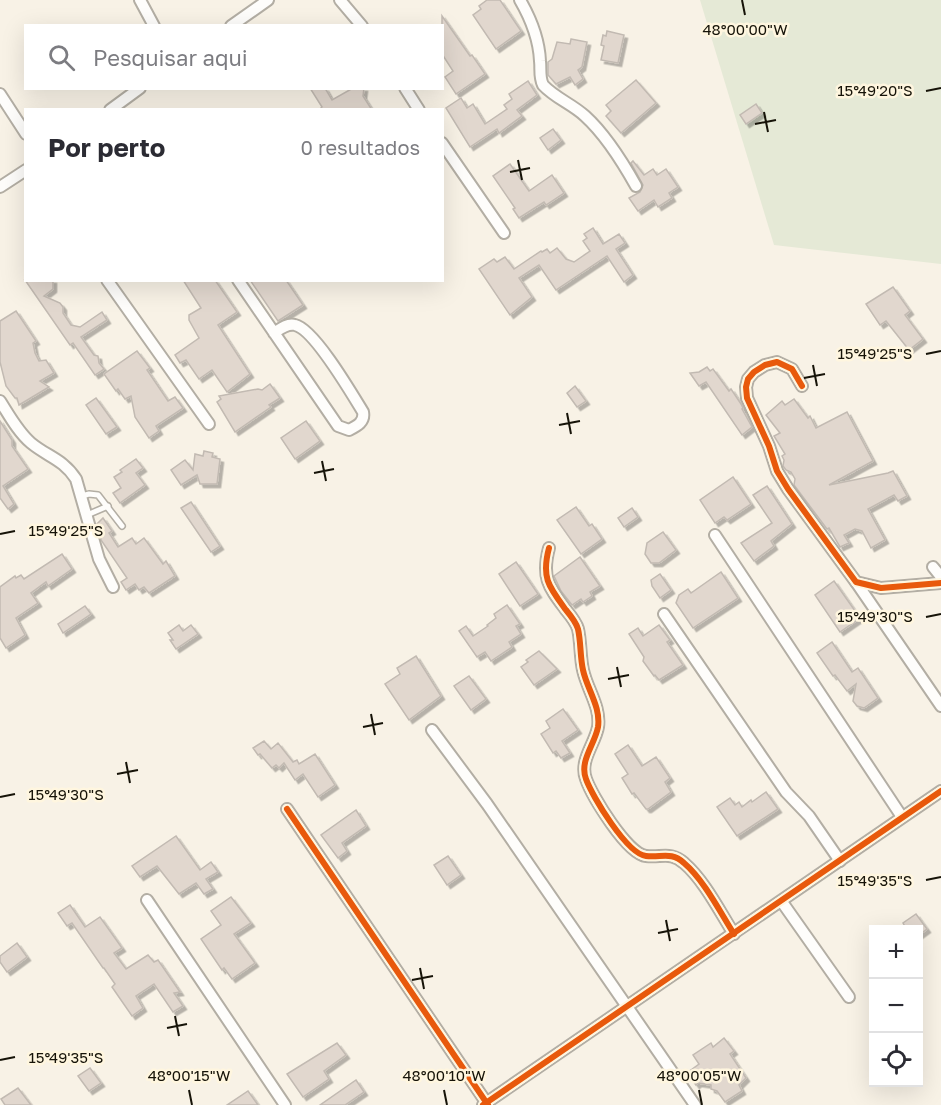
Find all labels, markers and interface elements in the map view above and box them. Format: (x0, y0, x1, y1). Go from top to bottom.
text: 48°00'00"W (702, 20, 788, 38)
search box (24, 24, 444, 90)
icon: search (45, 41, 78, 74)
text: Pesquisar aqui (93, 44, 248, 71)
text: 15°49'20"S (837, 81, 913, 99)
text: Por perto (48, 132, 165, 163)
text: 0 resultados (301, 135, 420, 159)
text: 15°49'25"S (838, 344, 912, 362)
text: 15°49'25"S (29, 521, 103, 539)
text: 15°49'30"S (837, 607, 913, 625)
text: 15°49'30"S (28, 785, 104, 803)
text: 15°49'35"S (838, 871, 912, 889)
map controls (869, 925, 923, 1087)
button: + (869, 925, 923, 979)
button: − (869, 979, 923, 1033)
button: locate (869, 1033, 923, 1087)
text: 15°49'35"S (29, 1048, 103, 1066)
text: 48°00'15"W (148, 1066, 230, 1084)
text: 48°00'10"W (402, 1066, 486, 1084)
text: 48°00'05"W (657, 1066, 741, 1084)

